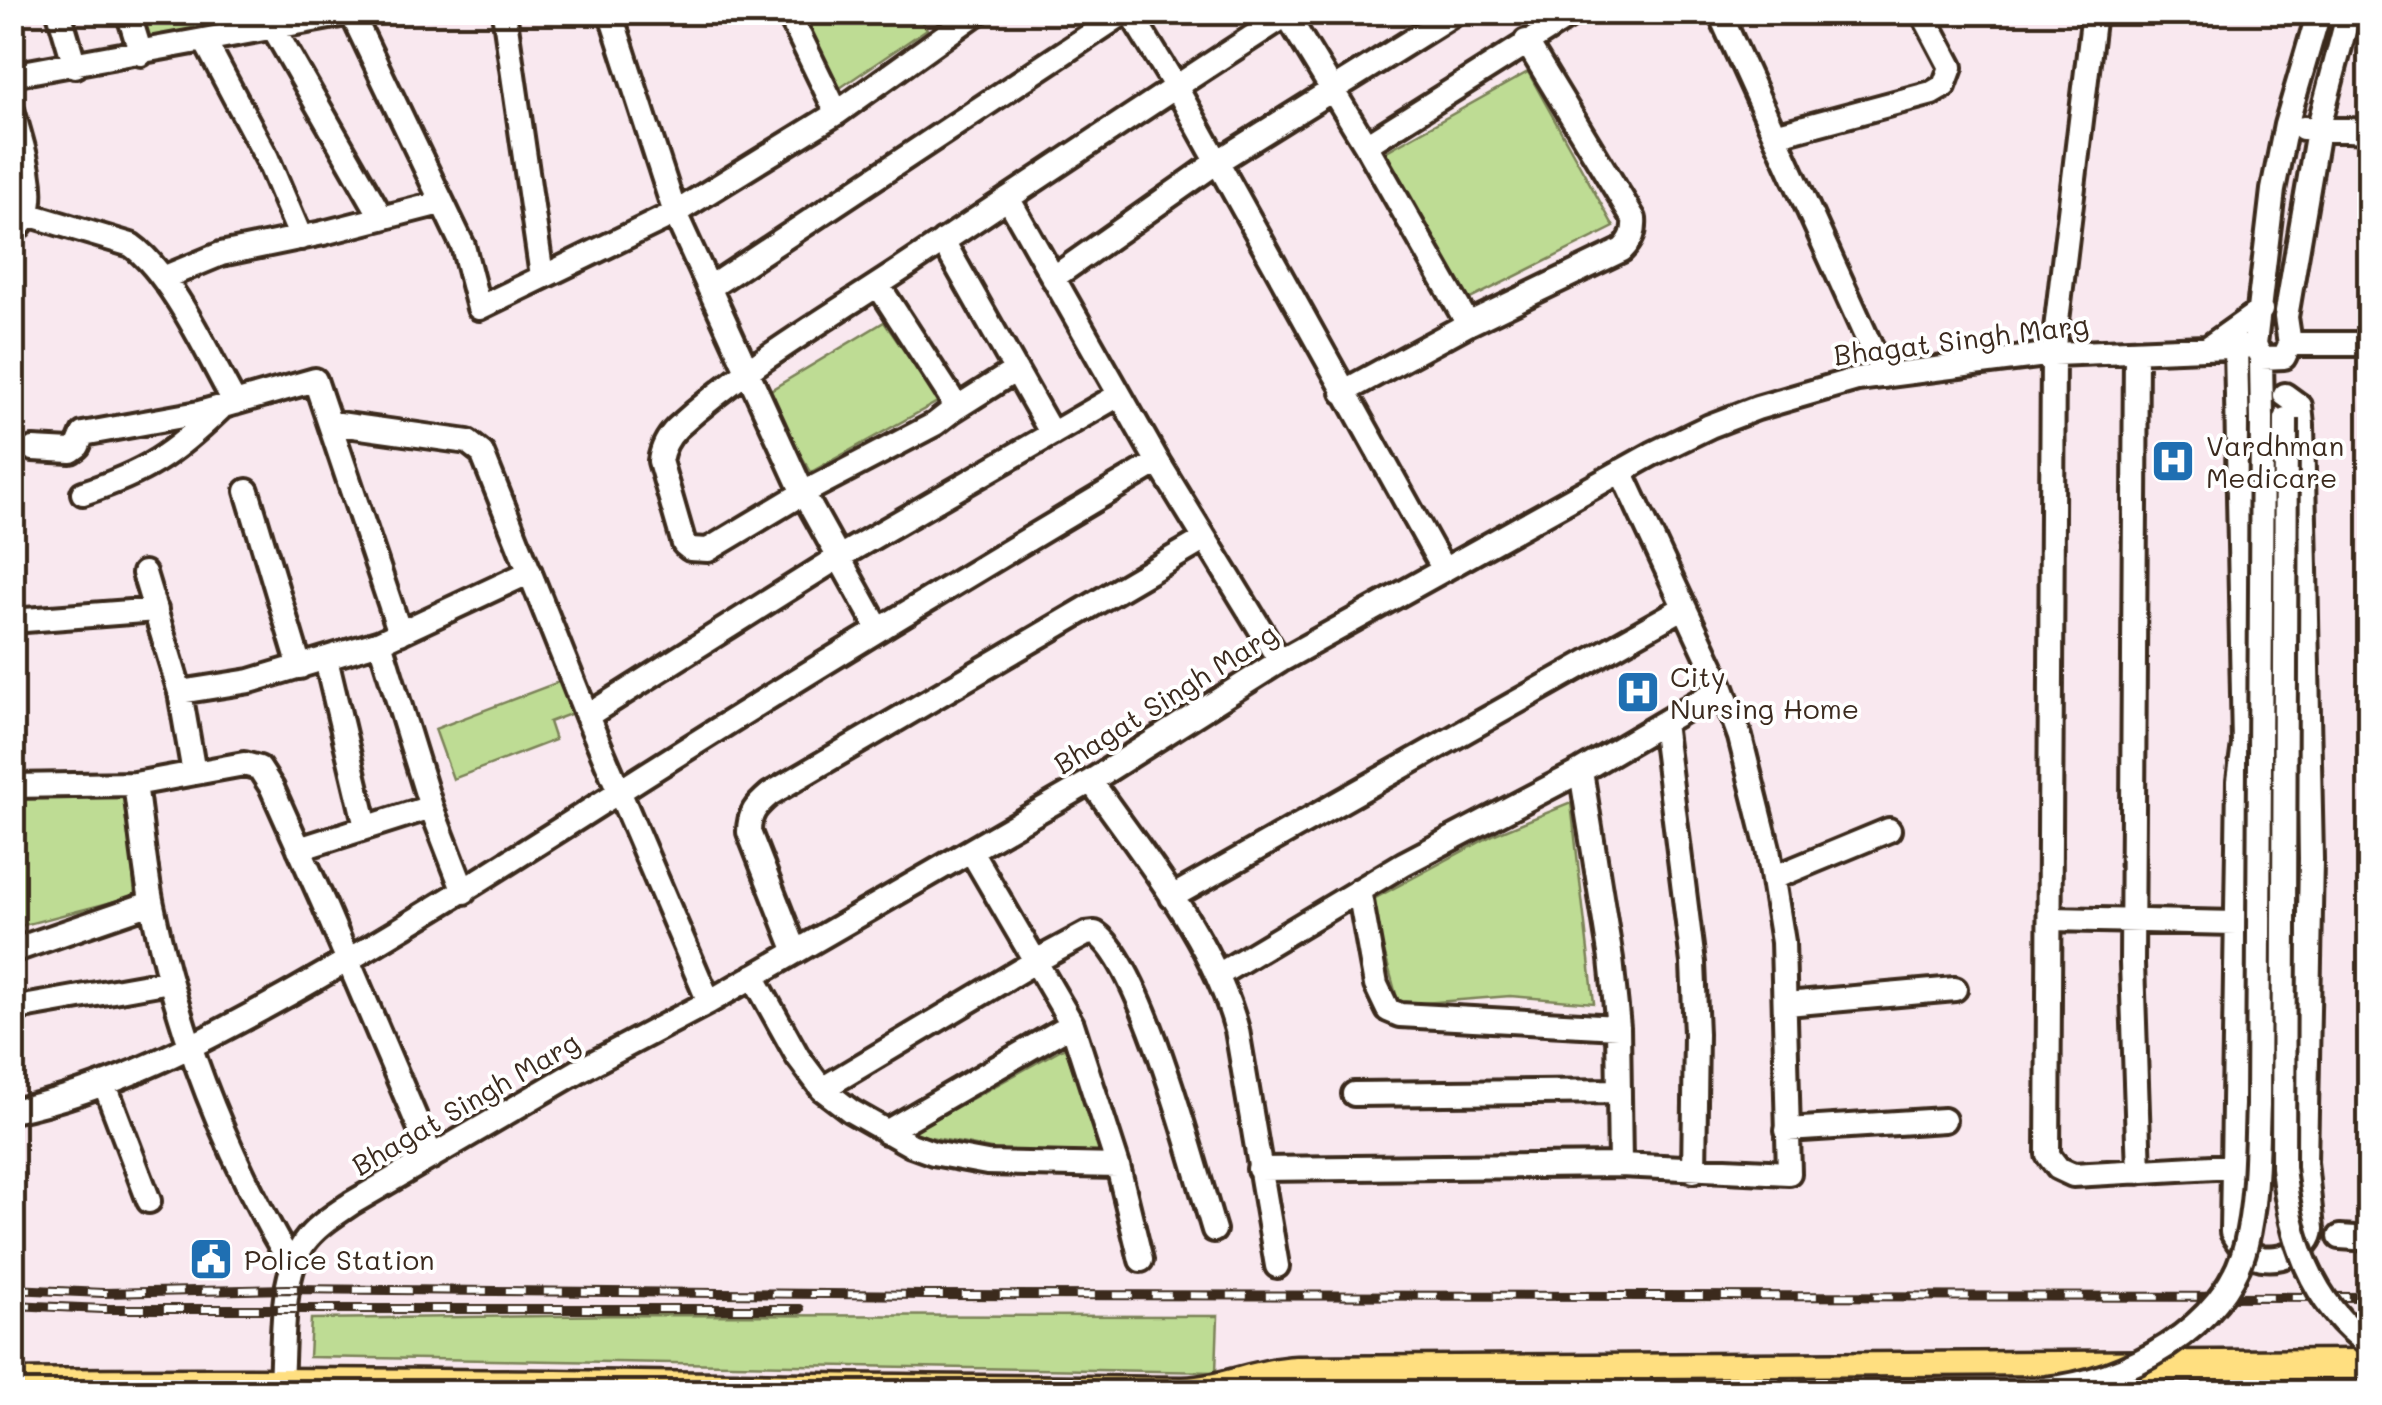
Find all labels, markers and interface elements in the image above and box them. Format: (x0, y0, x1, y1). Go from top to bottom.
street label: Bhagat Singh Marg (1832, 306, 2090, 372)
place label: Vardhman Medicare (2206, 427, 2344, 495)
hospital icon: Vardhman Medicare (2150, 438, 2196, 484)
street label: Bhagat Singh Marg (1047, 615, 1283, 781)
place label: City Nursing Home (1670, 658, 1859, 726)
hospital icon: City Nursing Home (1615, 669, 1661, 715)
street label: Bhagat Singh Marg (345, 1023, 585, 1183)
public building icon: Police Station (188, 1236, 234, 1282)
place label: Police Station (244, 1241, 435, 1277)

